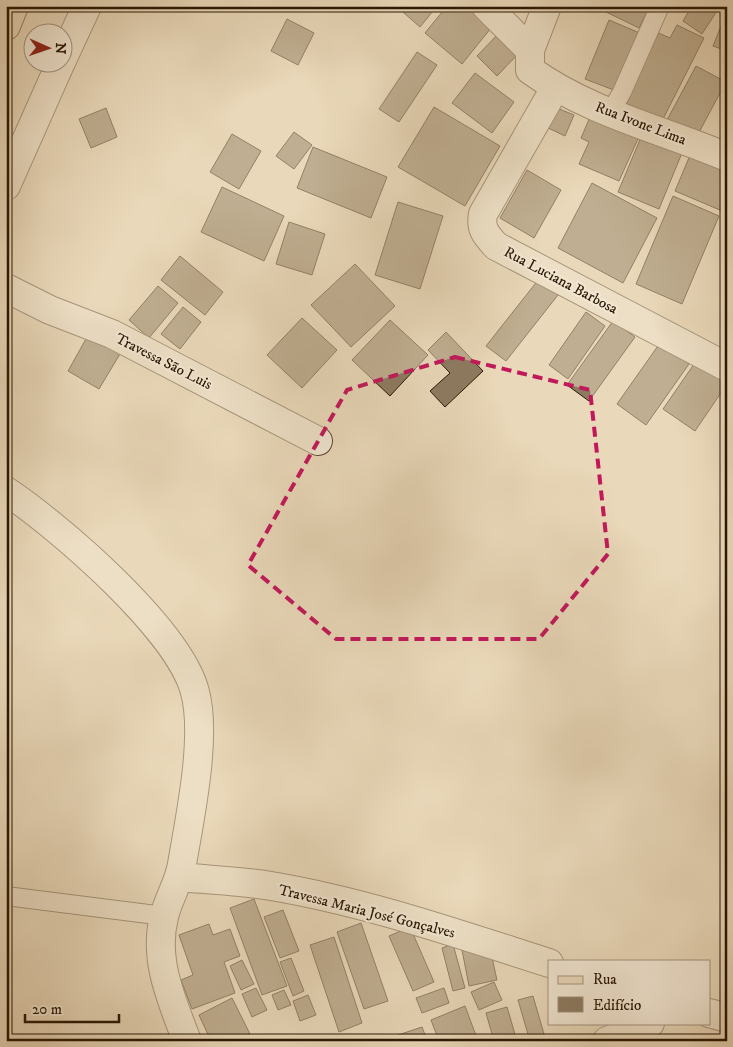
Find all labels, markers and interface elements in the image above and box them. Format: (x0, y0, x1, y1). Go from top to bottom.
north arrow (22, 22, 72, 72)
text: N (51, 42, 69, 55)
street label: Rua Ivone Lima (593, 97, 690, 150)
street label: Rua Luciana Barbosa (501, 242, 621, 319)
street label: Travessa São Luis (112, 329, 215, 394)
street label: Travessa Maria José Gonçalves (277, 880, 457, 943)
legend (548, 960, 710, 1024)
text: Rua (593, 970, 617, 989)
scale bar (25, 992, 119, 1024)
text: Edifício (593, 996, 641, 1015)
text: 20 m (32, 1000, 62, 1019)

